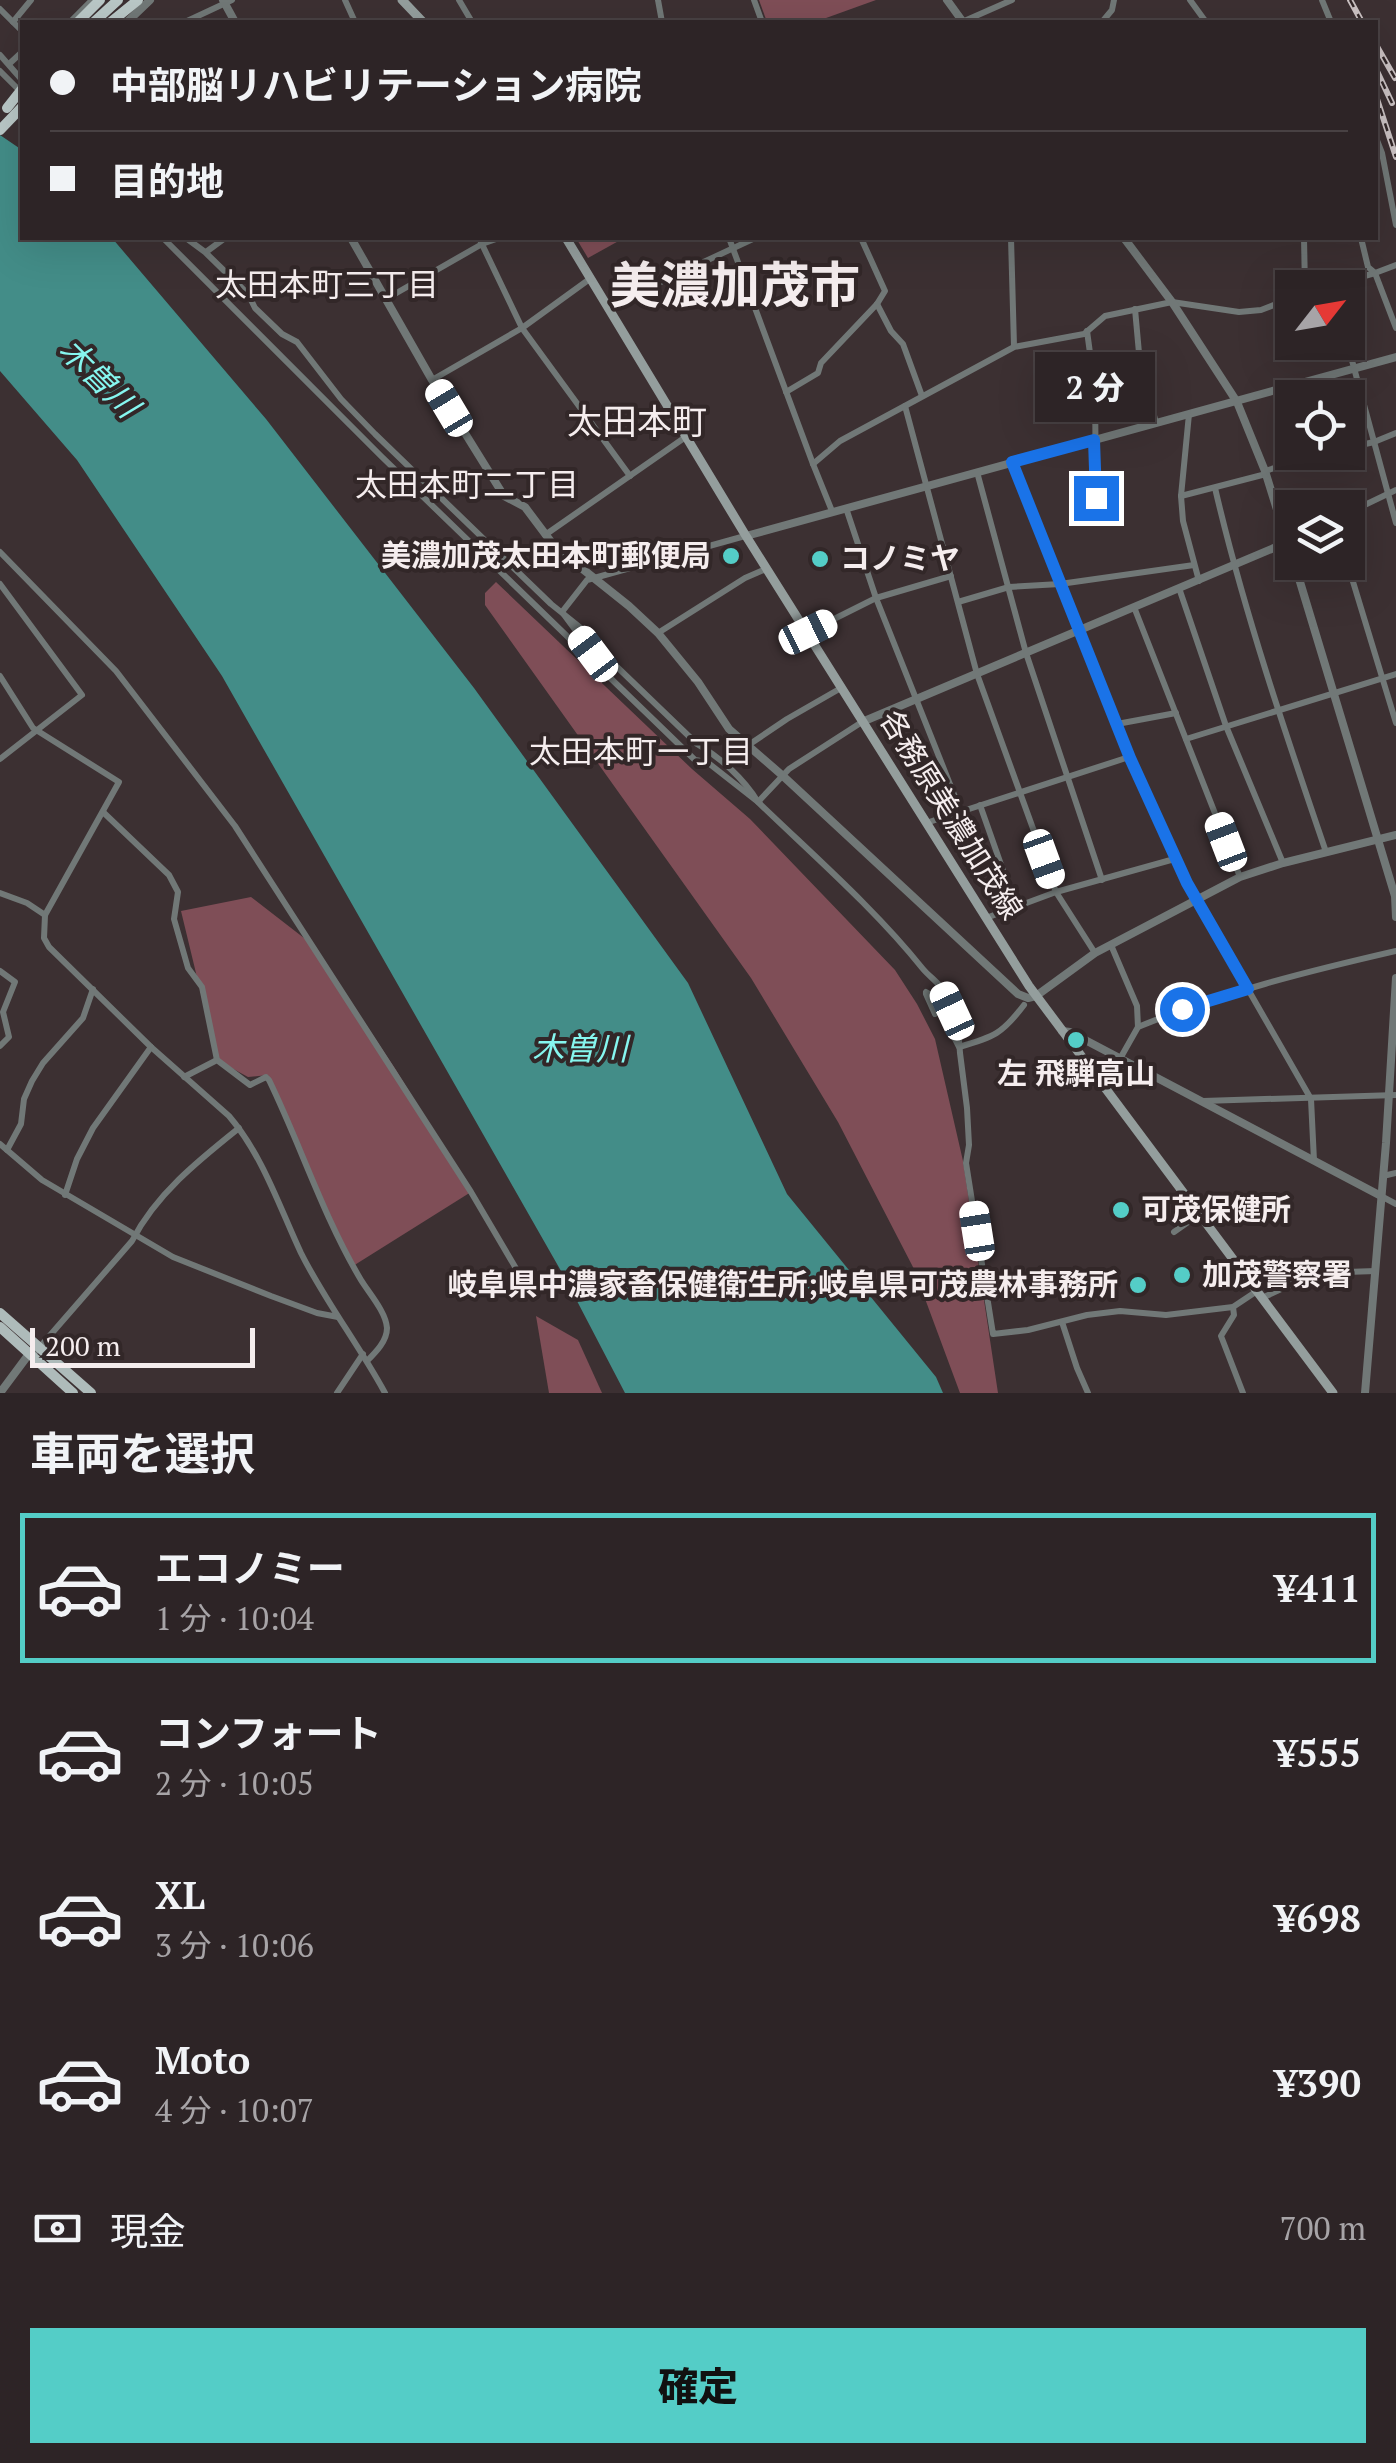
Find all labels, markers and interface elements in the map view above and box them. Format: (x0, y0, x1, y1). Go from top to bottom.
text: 中部脳リハビリテーション病院 (110, 60, 641, 110)
text: 目的地 (110, 156, 224, 206)
district label: 美濃加茂市 (610, 251, 860, 317)
district label: 太田本町三丁目 (215, 263, 439, 305)
north arrow (1275, 270, 1365, 360)
map controls (1275, 270, 1365, 580)
water label: 木曽川 (51, 328, 151, 428)
callout: 2 分 (1036, 353, 1156, 423)
text: 2 分 (1066, 366, 1124, 408)
car (421, 375, 477, 441)
button: locate (1275, 380, 1365, 470)
district label: 太田本町 (567, 398, 707, 444)
district label: 太田本町二丁目 (355, 463, 579, 505)
route end (1074, 476, 1119, 521)
button: layers (1275, 490, 1365, 580)
place label: 美濃加茂太田本町郵便局 (381, 535, 711, 575)
place label: コノミヤ (840, 538, 960, 578)
marker: 美濃加茂太田本町郵便局 (720, 545, 742, 567)
marker: コノミヤ (809, 548, 831, 570)
car (774, 605, 842, 659)
car (563, 621, 623, 687)
street label: 各務原美濃加茂線 (871, 702, 1032, 927)
district label: 太田本町一丁目 (529, 730, 753, 772)
car (1201, 809, 1251, 875)
car (1020, 826, 1068, 892)
car (926, 977, 978, 1045)
route start (1160, 987, 1205, 1032)
water label: 木曽川 (532, 1027, 631, 1069)
marker: 左 飛騨高山 (1065, 1029, 1087, 1051)
place label: 左 飛騨高山 (997, 1053, 1155, 1093)
place label: 可茂保健所 (1141, 1189, 1291, 1229)
car (957, 1199, 997, 1263)
marker: 可茂保健所 (1110, 1199, 1132, 1221)
place label: 加茂警察署 (1202, 1254, 1352, 1294)
place label: 岐阜県中濃家畜保健衛生所;岐阜県可茂農林事務所 (448, 1264, 1118, 1304)
marker: 加茂警察署 (1171, 1264, 1193, 1286)
marker: 岐阜県中濃家畜保健衛生所;岐阜県可茂農林事務所 (1127, 1274, 1149, 1296)
scale bar (30, 1323, 255, 1368)
text: 200 m (45, 1327, 121, 1364)
text: 車両を選択 (30, 1423, 255, 1483)
icon: car (35, 1543, 125, 1633)
text: エコノミー (155, 1543, 345, 1593)
text: ¥411 (1275, 1563, 1361, 1613)
text: 1 分 · 10:04 (155, 1597, 314, 1639)
icon: car (35, 1708, 125, 1798)
text: コンフォート (155, 1708, 382, 1758)
text: ¥555 (1275, 1728, 1361, 1778)
text: 2 分 · 10:05 (155, 1762, 314, 1804)
text: XL (155, 1870, 205, 1920)
icon: car (35, 1873, 125, 1963)
text: ¥698 (1275, 1893, 1361, 1943)
text: 3 分 · 10:06 (155, 1924, 314, 1966)
text: Moto (155, 2035, 250, 2085)
icon: car (35, 2038, 125, 2128)
text: ¥390 (1275, 2058, 1361, 2108)
text: 4 分 · 10:07 (155, 2089, 314, 2131)
icon: cash (30, 2201, 85, 2256)
text: 現金 (110, 2206, 186, 2256)
text: 700 m (1279, 2207, 1366, 2249)
button: 確定 (30, 2328, 1366, 2443)

